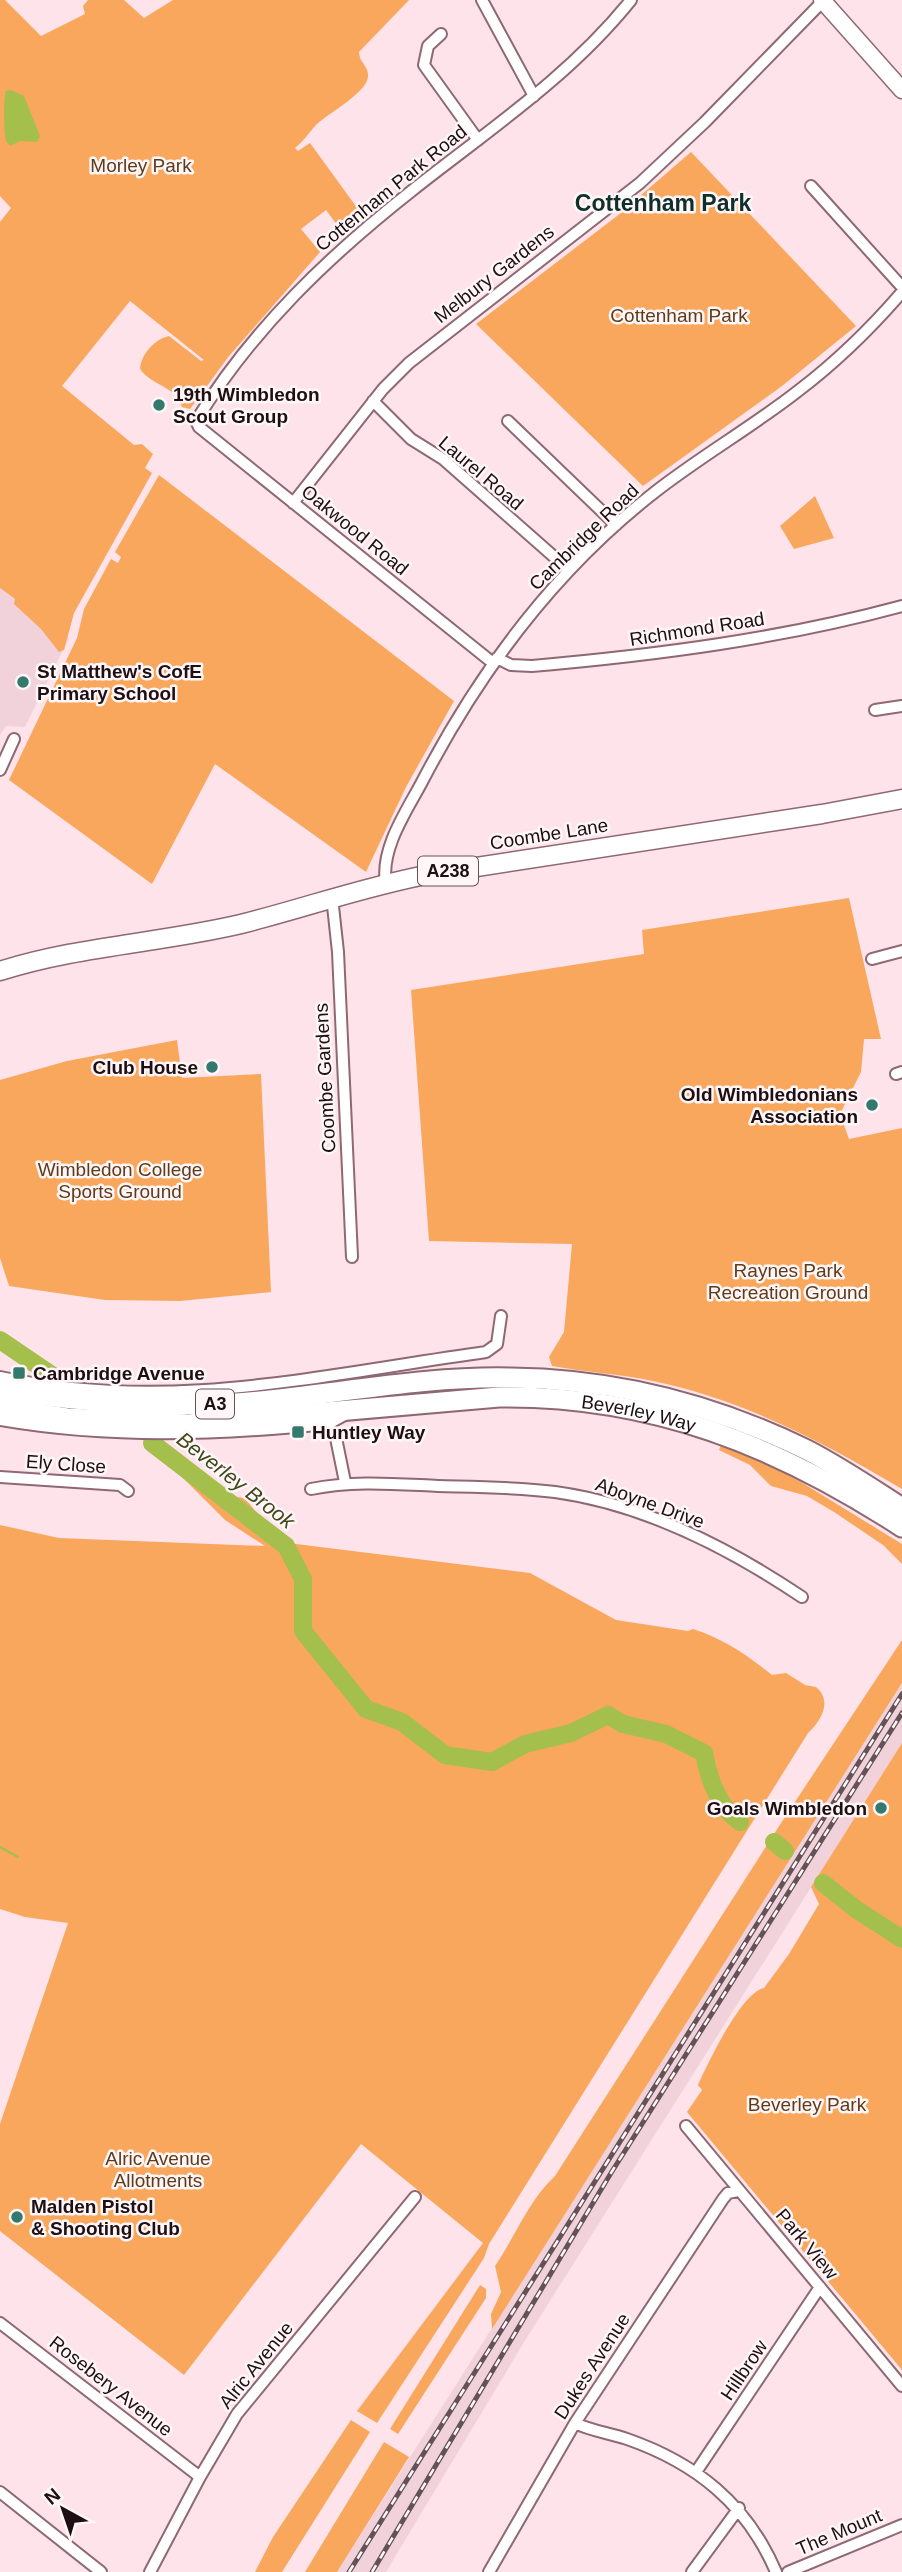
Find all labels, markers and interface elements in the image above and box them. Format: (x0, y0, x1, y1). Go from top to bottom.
street label: Cottenham Park Road (311, 121, 471, 255)
park label: Morley Park (90, 155, 192, 176)
district label: Cottenham Park (575, 190, 751, 216)
street label: Melbury Gardens (430, 221, 558, 327)
park label: Cottenham Park (610, 305, 748, 326)
place label: 19th Wimbledon Scout Group (173, 384, 320, 427)
marker: 19th Wimbledon Scout Group (151, 397, 167, 413)
street label: Laurel Road (435, 432, 527, 514)
street label: Cambridge Road (525, 480, 643, 594)
street label: Oakwood Road (298, 481, 412, 579)
street label: Richmond Road (628, 608, 766, 650)
place label: St Matthew's CofE Primary School (37, 661, 202, 704)
marker: St Matthew's CofE Primary School (15, 674, 31, 690)
street label: Coombe Lane (488, 814, 610, 854)
road number: A238 (418, 856, 478, 886)
street label: Coombe Gardens (311, 1003, 339, 1153)
place label: Club House (92, 1057, 198, 1078)
marker: Club House (204, 1059, 220, 1075)
place label: Old Wimbledonians Association (681, 1084, 858, 1127)
marker: Old Wimbledonians Association (864, 1097, 880, 1113)
park label: Wimbledon College Sports Ground (38, 1159, 202, 1202)
park label: Raynes Park Recreation Ground (708, 1260, 868, 1303)
place label: Cambridge Avenue (33, 1363, 205, 1384)
marker: Cambridge Avenue (11, 1365, 27, 1381)
road number: A3 (196, 1390, 234, 1419)
street label: Beverley Way (580, 1391, 699, 1436)
place label: Huntley Way (312, 1422, 426, 1443)
marker: Huntley Way (290, 1424, 306, 1440)
water label: Beverley Brook (173, 1427, 300, 1534)
street label: Ely Close (25, 1451, 107, 1477)
street label: Aboyne Drive (593, 1474, 707, 1532)
place label: Goals Wimbledon (707, 1798, 867, 1819)
marker: Goals Wimbledon (873, 1800, 889, 1816)
park label: Beverley Park (748, 2094, 867, 2115)
park label: Alric Avenue Allotments (105, 2148, 211, 2191)
place label: Malden Pistol & Shooting Club (31, 2196, 180, 2239)
street label: Park View (772, 2205, 843, 2284)
marker: Malden Pistol & Shooting Club (9, 2209, 25, 2225)
street label: Dukes Avenue (550, 2309, 634, 2423)
street label: Alric Avenue (215, 2317, 297, 2413)
street label: Rosebery Avenue (46, 2332, 176, 2440)
street label: Hillbrow (716, 2336, 772, 2404)
north arrow (28, 2474, 98, 2544)
text: N (40, 2484, 64, 2509)
street label: The Mount (793, 2504, 886, 2559)

